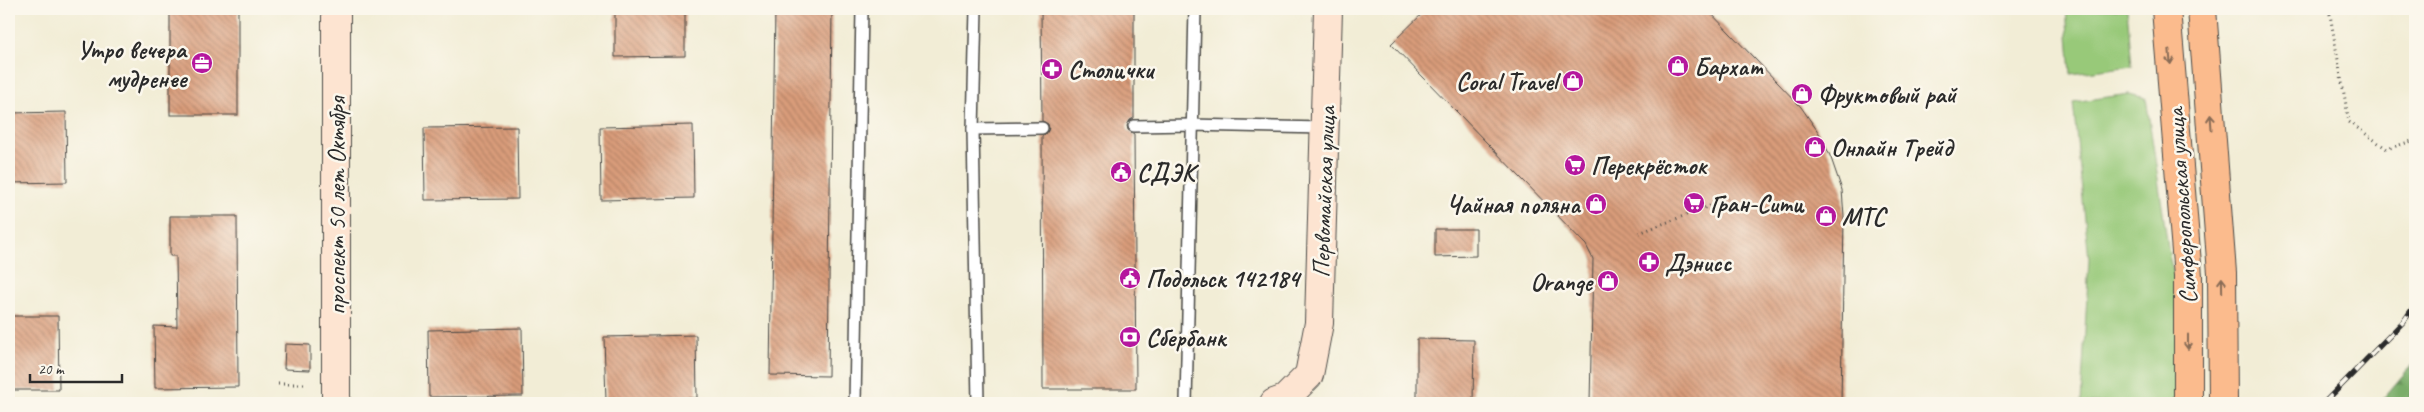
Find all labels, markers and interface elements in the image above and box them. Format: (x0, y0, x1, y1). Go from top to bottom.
place label: Утро вечера мудренее (77, 34, 189, 95)
one-way arrow (2166, 49, 2175, 65)
office icon: Утро вечера мудренее (190, 51, 214, 75)
place label: Бархат (1694, 51, 1764, 83)
place label: Столички (1068, 54, 1156, 86)
shop icon: Бархат (1666, 54, 1690, 78)
pharmacy icon: Столички (1040, 57, 1064, 81)
place label: Coral Travel (1456, 66, 1562, 98)
shop icon: Coral Travel (1561, 69, 1585, 93)
place label: Фруктовый рай (1818, 79, 1959, 111)
shop icon: Фруктовый рай (1790, 82, 1814, 106)
street label: проспект 50 лет Октября (321, 95, 353, 315)
street label: Первомайская улица (1305, 104, 1343, 278)
street label: Симферопольская улица (2159, 104, 2205, 305)
one-way arrow (2206, 115, 2215, 131)
place label: Онлайн Трейд (1831, 132, 1955, 164)
shop icon: Онлайн Трейд (1803, 135, 1827, 159)
place label: Перекрёсток (1591, 150, 1708, 182)
supermarket icon: Перекрёсток (1563, 153, 1587, 177)
place label: СДЭК (1137, 157, 1200, 189)
public building icon: СДЭК (1109, 160, 1133, 184)
place label: Гран-Сити (1710, 188, 1805, 220)
place label: Чайная поляна (1446, 189, 1582, 221)
supermarket icon: Гран-Сити (1682, 191, 1706, 215)
shop icon: Чайная поляна (1584, 192, 1608, 216)
place label: МТС (1842, 201, 1888, 233)
shop icon: МТС (1814, 204, 1838, 228)
place label: Дэнисс (1665, 247, 1732, 279)
pharmacy icon: Дэнисс (1637, 250, 1661, 274)
place label: Подольск 142184 (1146, 263, 1302, 295)
public building icon: Подольск 142184 (1118, 266, 1142, 290)
place label: Orange (1530, 266, 1594, 298)
shop icon: Orange (1596, 269, 1620, 293)
one-way arrow (2217, 277, 2227, 293)
place label: Сбербанк (1146, 322, 1228, 354)
bank icon: Сбербанк (1118, 325, 1142, 349)
one-way arrow (2183, 333, 2193, 349)
scale bar (30, 352, 122, 384)
text: 20 m (38, 360, 65, 379)

